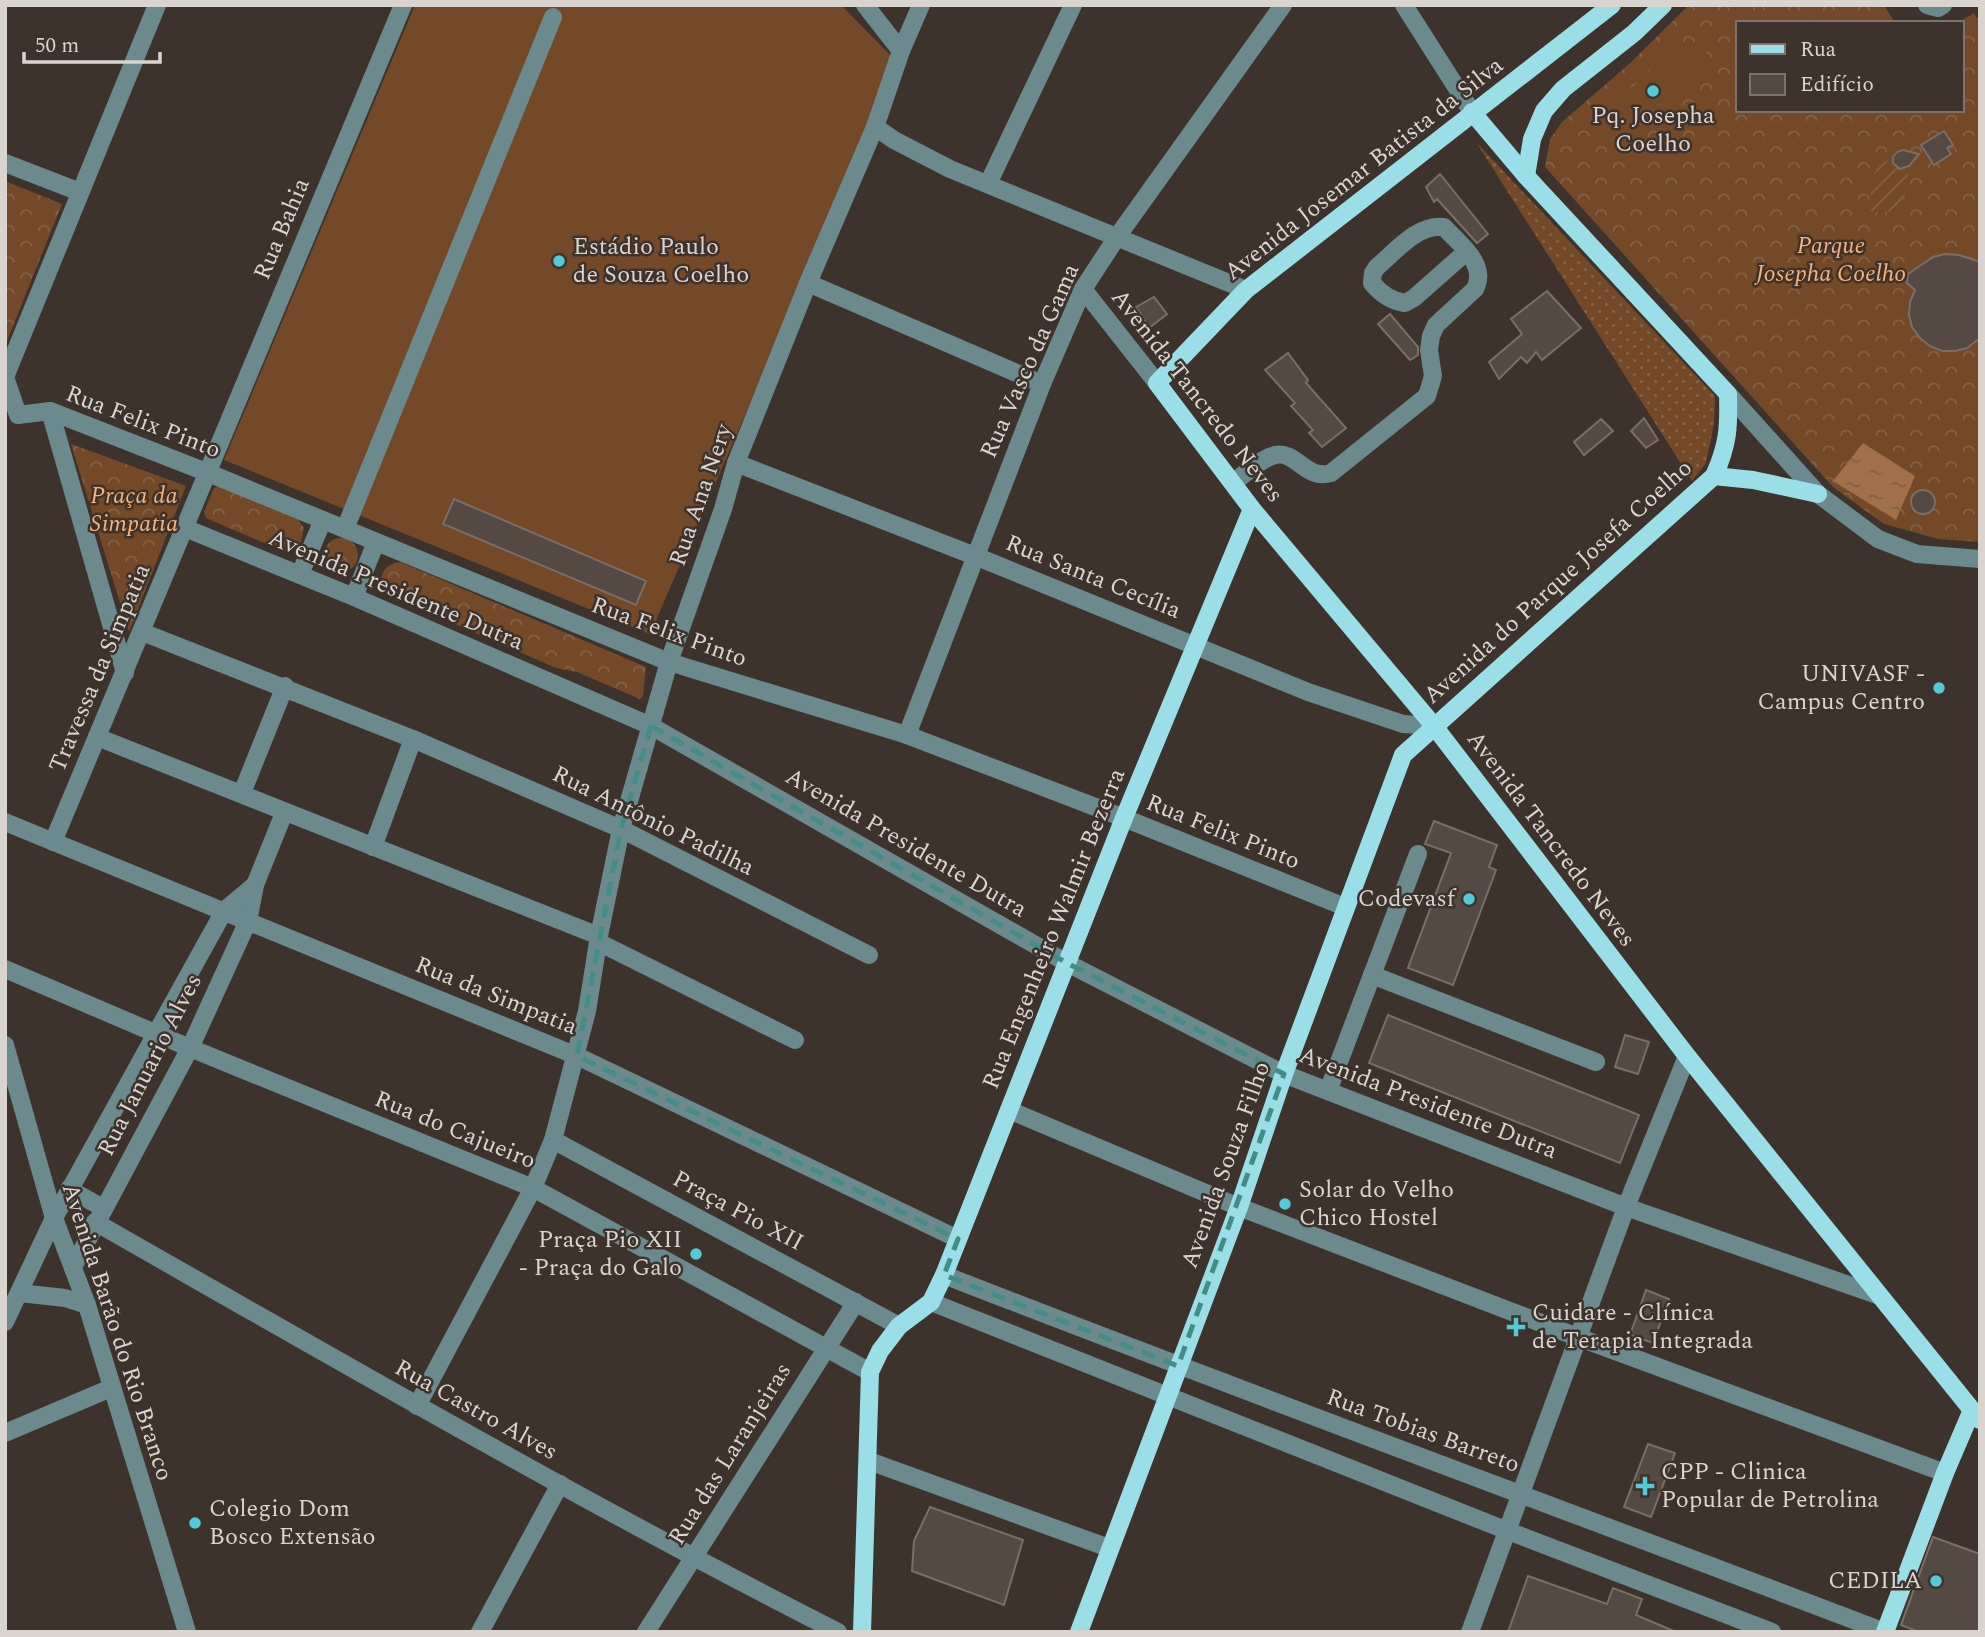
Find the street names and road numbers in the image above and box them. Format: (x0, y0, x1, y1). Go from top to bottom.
street label: Avenida Josemar Batista da Silva (1217, 48, 1512, 290)
street label: Rua Bahia (244, 172, 320, 286)
street label: Rua Vasco da Gama (971, 258, 1089, 464)
street label: Avenida Tancredo Neves (1102, 281, 1292, 511)
street label: Rua Felix Pinto (60, 376, 226, 468)
street label: Rua Ana Nery (660, 418, 743, 571)
street label: Avenida do Parque Josefa Coelho (1415, 451, 1701, 713)
street label: Avenida Presidente Dutra (263, 520, 529, 660)
street label: Rua Santa Cecília (1000, 525, 1186, 629)
street label: Travessa da Simpatia (40, 558, 160, 778)
street label: Rua Felix Pinto (586, 587, 752, 677)
street label: Avenida Tancredo Neves (1458, 723, 1644, 955)
street label: Rua Antônio Padilha (546, 756, 760, 886)
street label: Avenida Presidente Dutra (778, 759, 1034, 927)
street label: Rua Engenheiro Walmir Bezerra (973, 763, 1135, 1095)
street label: Rua Felix Pinto (1140, 785, 1306, 879)
street label: Rua da Simpatia (409, 947, 583, 1045)
street label: Rua Januario Alves (88, 967, 212, 1163)
street label: Avenida Presidente Dutra (1294, 1037, 1563, 1169)
street label: Avenida Souza Filho (1172, 1057, 1280, 1273)
street label: Rua do Cajueiro (369, 1081, 541, 1179)
street label: Praça Pio XII (666, 1161, 810, 1261)
street label: Avenida Barão do Rio Branco (52, 1178, 182, 1486)
street label: Rua Castro Alves (388, 1350, 564, 1470)
street label: Rua das Laranjeiras (659, 1356, 801, 1552)
street label: Rua Tobias Barreto (1321, 1379, 1525, 1483)

